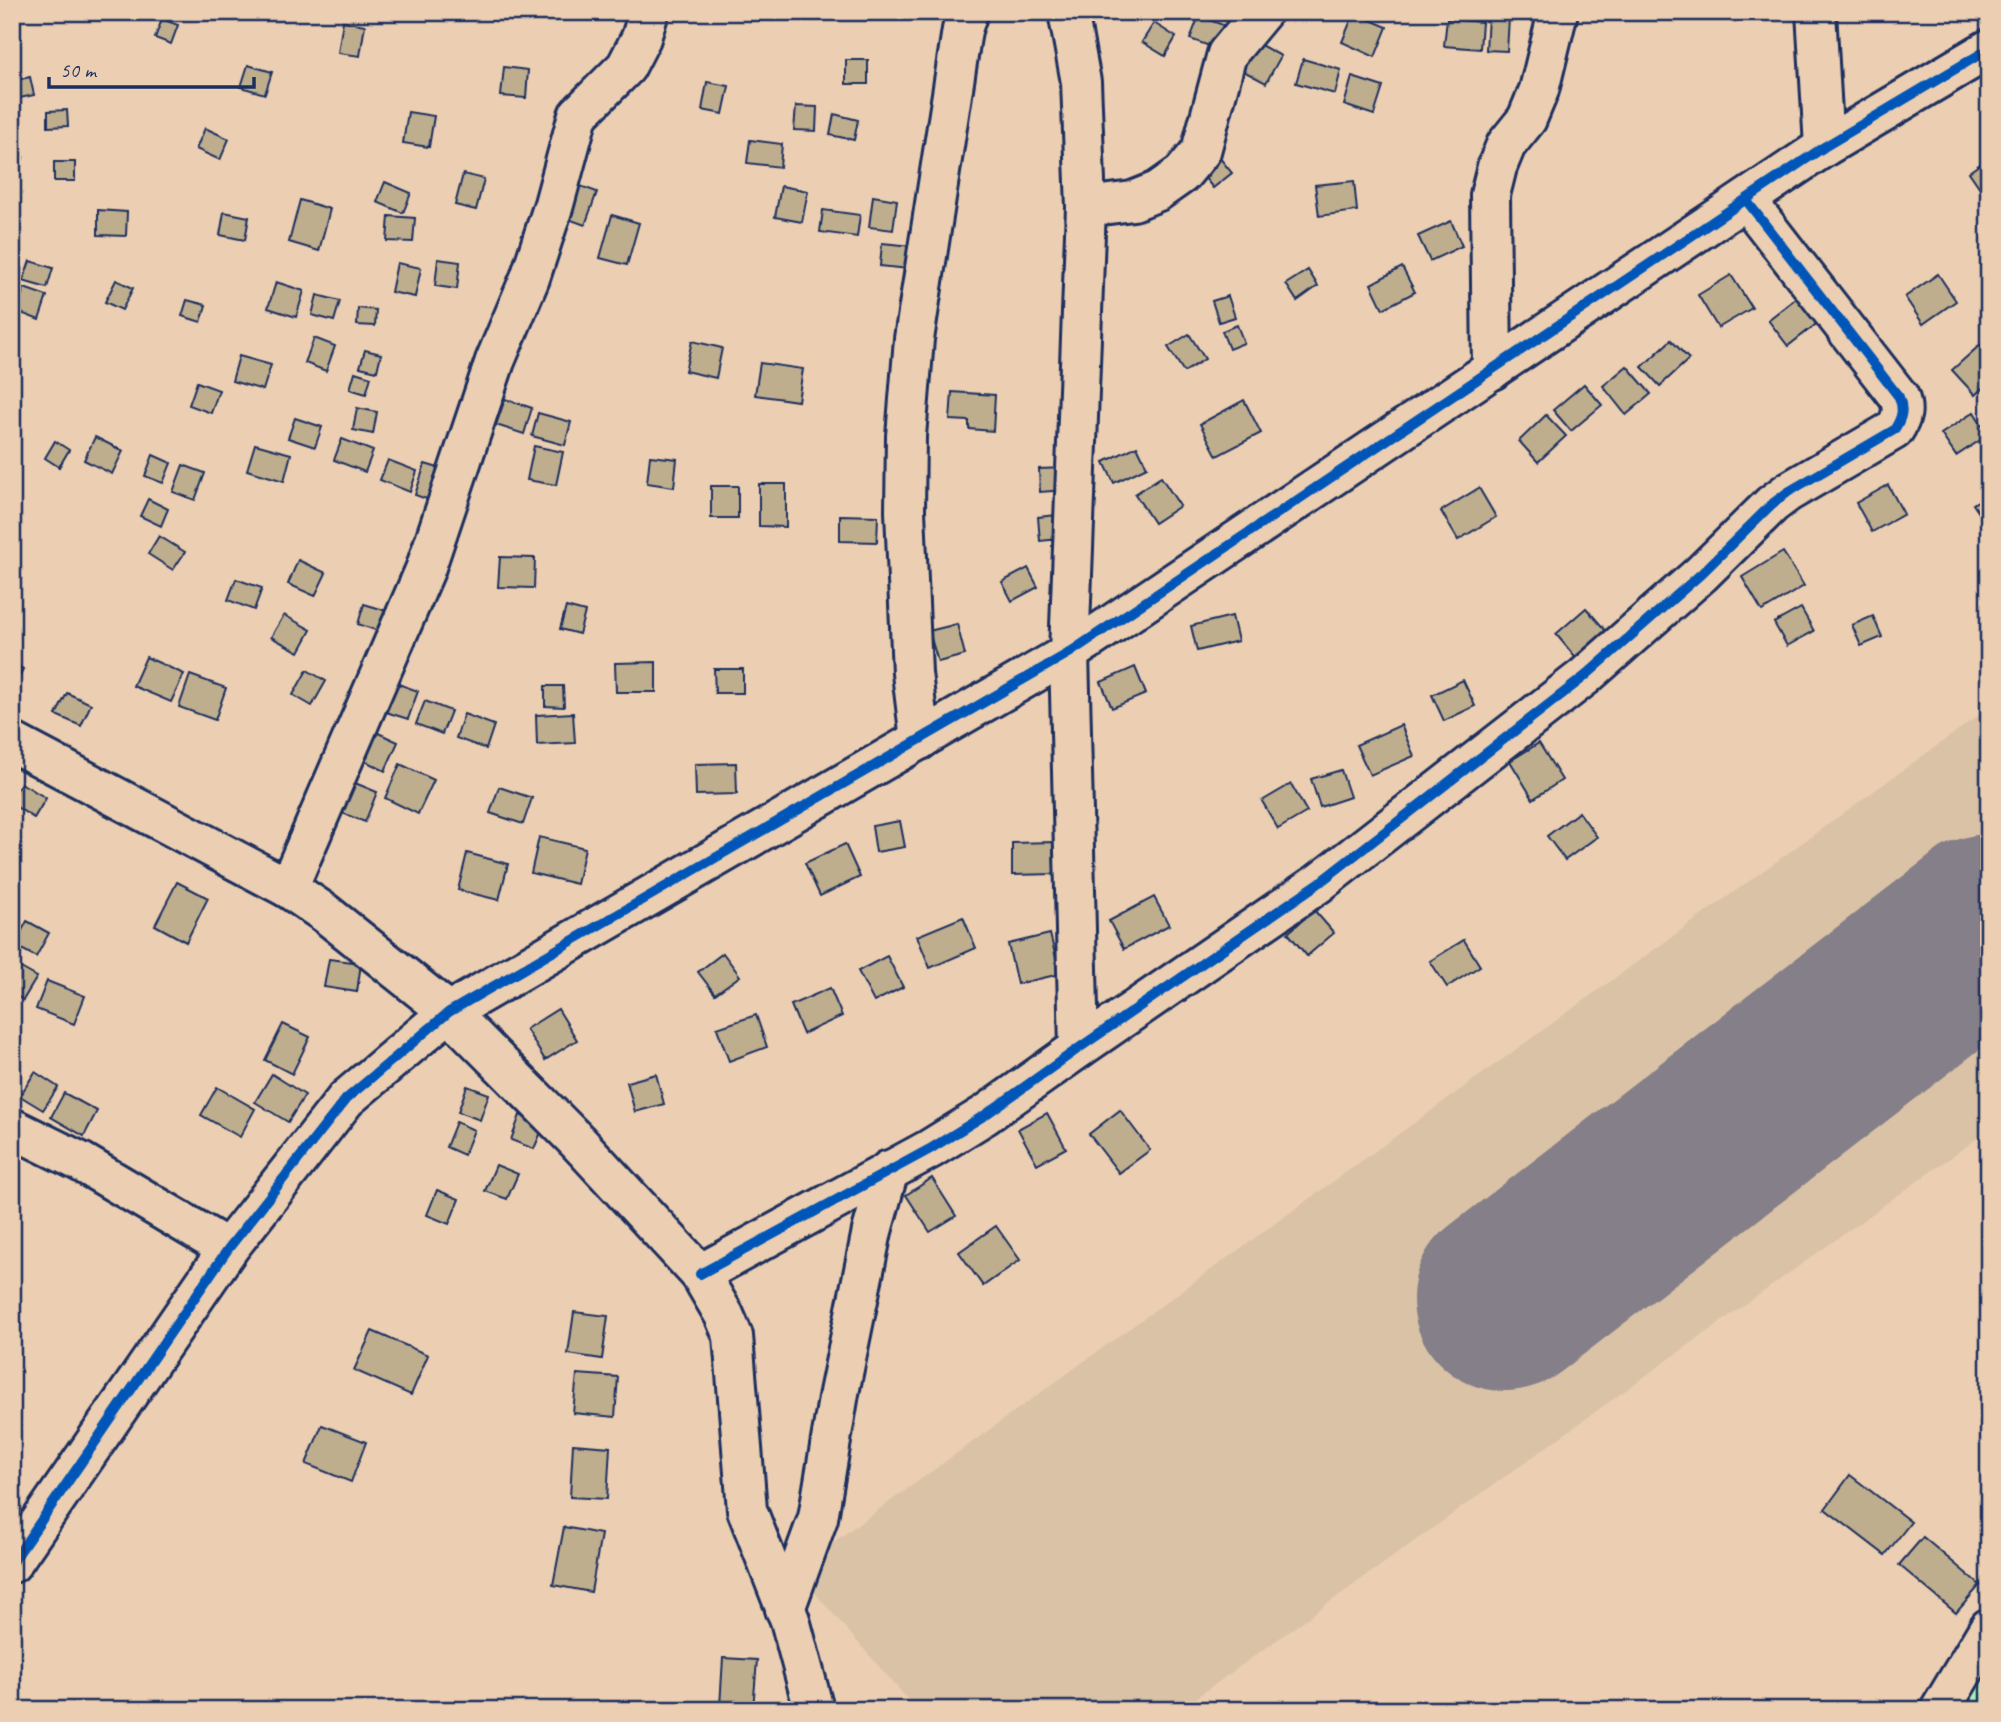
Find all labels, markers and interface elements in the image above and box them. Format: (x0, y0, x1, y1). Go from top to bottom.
scale bar (49, 46, 254, 90)
text: 50 m (60, 57, 98, 83)

